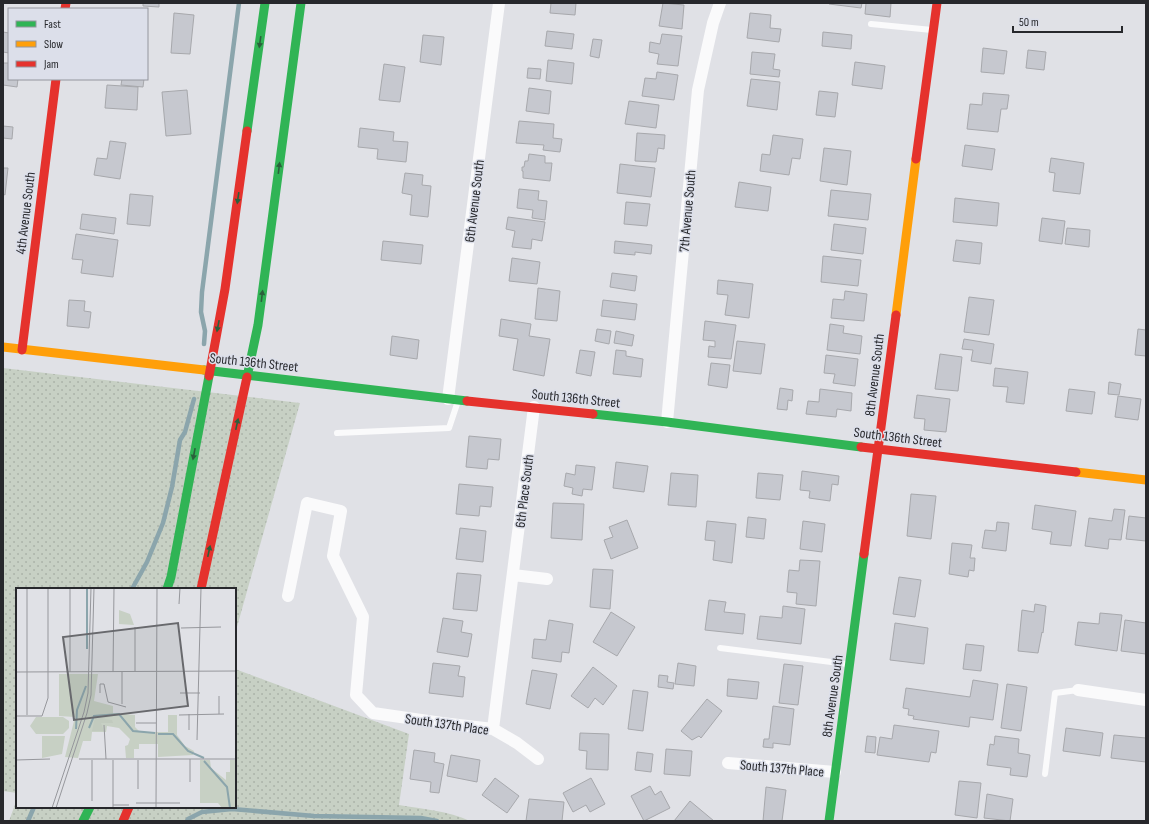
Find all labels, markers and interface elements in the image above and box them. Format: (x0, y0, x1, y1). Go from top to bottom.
legend (8, 8, 148, 80)
scale bar (1013, 8, 1122, 34)
text: 50 m (1019, 15, 1039, 30)
text: Fast (44, 17, 61, 32)
one-way arrow (257, 36, 263, 48)
text: Slow (44, 37, 63, 52)
text: Jam (43, 57, 59, 72)
street label: 6th Avenue South (461, 159, 488, 243)
one-way arrow (276, 161, 282, 174)
street label: 7th Avenue South (675, 169, 700, 253)
street label: 4th Avenue South (12, 171, 39, 255)
one-way arrow (235, 192, 241, 204)
one-way arrow (259, 290, 265, 302)
one-way arrow (215, 320, 221, 333)
street label: 8th Avenue South (861, 333, 888, 417)
street label: South 136th Street (209, 349, 299, 376)
street label: South 136th Street (531, 385, 621, 412)
one-way arrow (234, 418, 240, 430)
street label: South 136th Street (853, 424, 943, 451)
one-way arrow (191, 448, 197, 460)
street label: 6th Place South (512, 453, 537, 529)
one-way arrow (207, 545, 213, 557)
inset map (16, 588, 236, 808)
street label: 8th Avenue South (818, 654, 847, 738)
street label: South 137th Place (404, 710, 490, 739)
street label: South 137th Place (739, 756, 825, 781)

